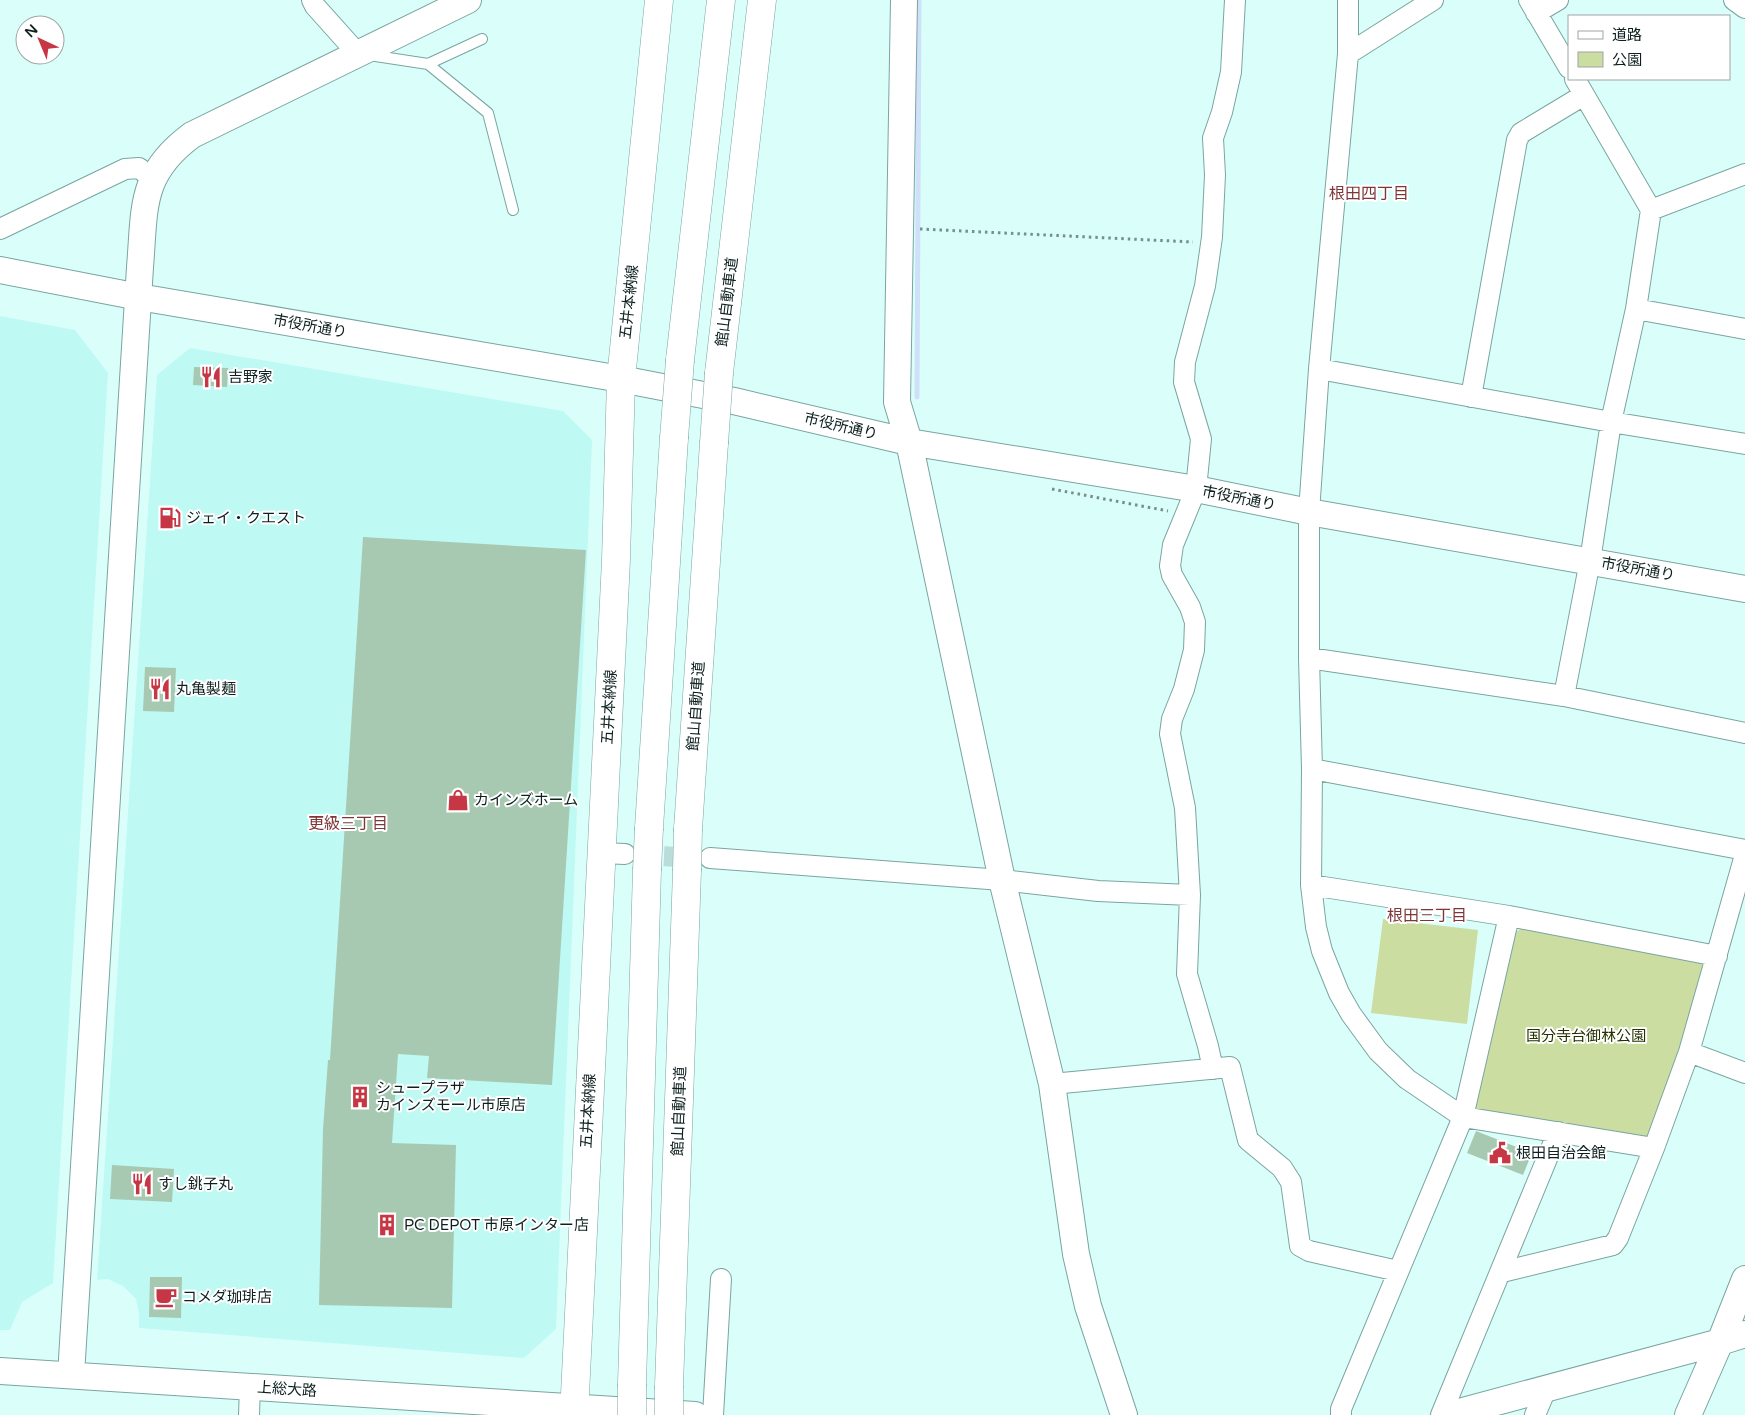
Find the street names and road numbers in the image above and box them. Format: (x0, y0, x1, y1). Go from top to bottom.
street label: 館山自動車道 (713, 256, 741, 348)
street label: 五井本納線 (616, 264, 642, 340)
street label: 市役所通り (271, 311, 349, 341)
street label: 市役所通り (802, 409, 880, 443)
street label: 市役所通り (1200, 482, 1278, 514)
street label: 市役所通り (1599, 554, 1677, 584)
street label: 館山自動車道 (684, 660, 708, 752)
street label: 五井本納線 (598, 669, 620, 745)
street label: 館山自動車道 (668, 1066, 690, 1156)
street label: 五井本納線 (577, 1073, 599, 1149)
street label: 上総大路 (256, 1378, 318, 1400)

